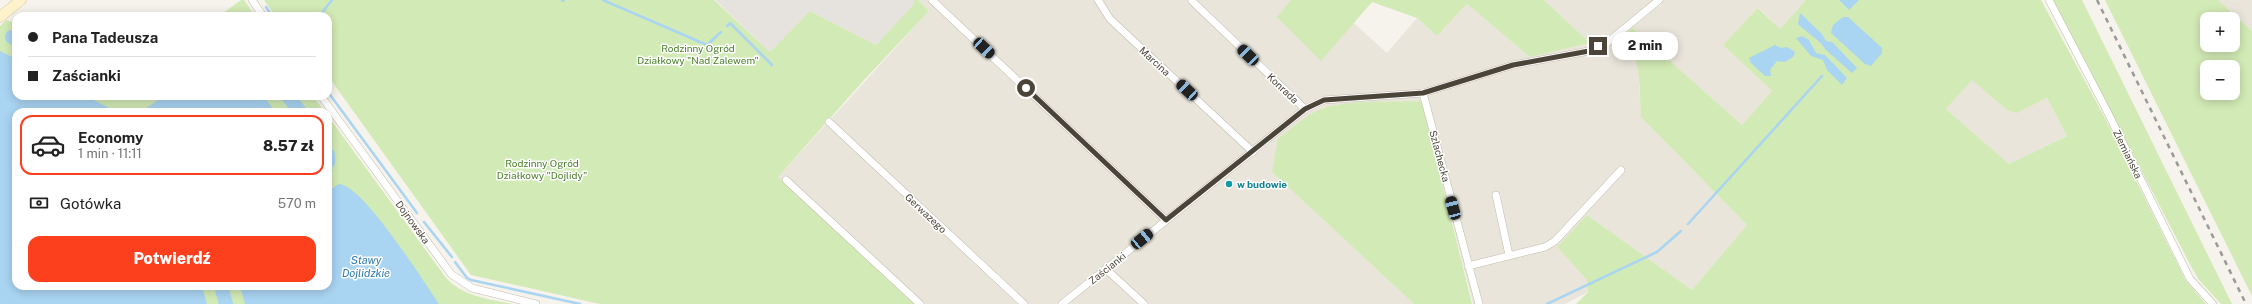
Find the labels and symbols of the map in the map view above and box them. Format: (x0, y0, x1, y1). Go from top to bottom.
callout: 2 min (1612, 32, 1678, 60)
car (971, 35, 997, 61)
route end (1589, 37, 1607, 55)
park label: Rodzinny Ogród Działkowy "Nad Zalewem" (637, 42, 759, 66)
car (1235, 42, 1261, 68)
street label: Marcina (1137, 44, 1173, 78)
street label: Konrada (1265, 70, 1301, 106)
car (1174, 77, 1200, 103)
route start (1017, 79, 1035, 97)
street label: Ziemiańska (2111, 128, 2145, 180)
street label: Szlachecka (1427, 129, 1453, 183)
park label: Rodzinny Ogród Działkowy "Dojlidy" (497, 157, 587, 181)
place label: w budowie (1237, 178, 1287, 190)
marker: w budowie (1224, 179, 1234, 189)
street label: Gerwazego (903, 191, 949, 235)
car (1444, 195, 1462, 221)
street label: Dojnowska (393, 198, 433, 246)
car (1129, 227, 1155, 251)
street label: Zaścianki (1086, 249, 1128, 287)
water label: Stawy Dojlidzkie (342, 254, 390, 279)

